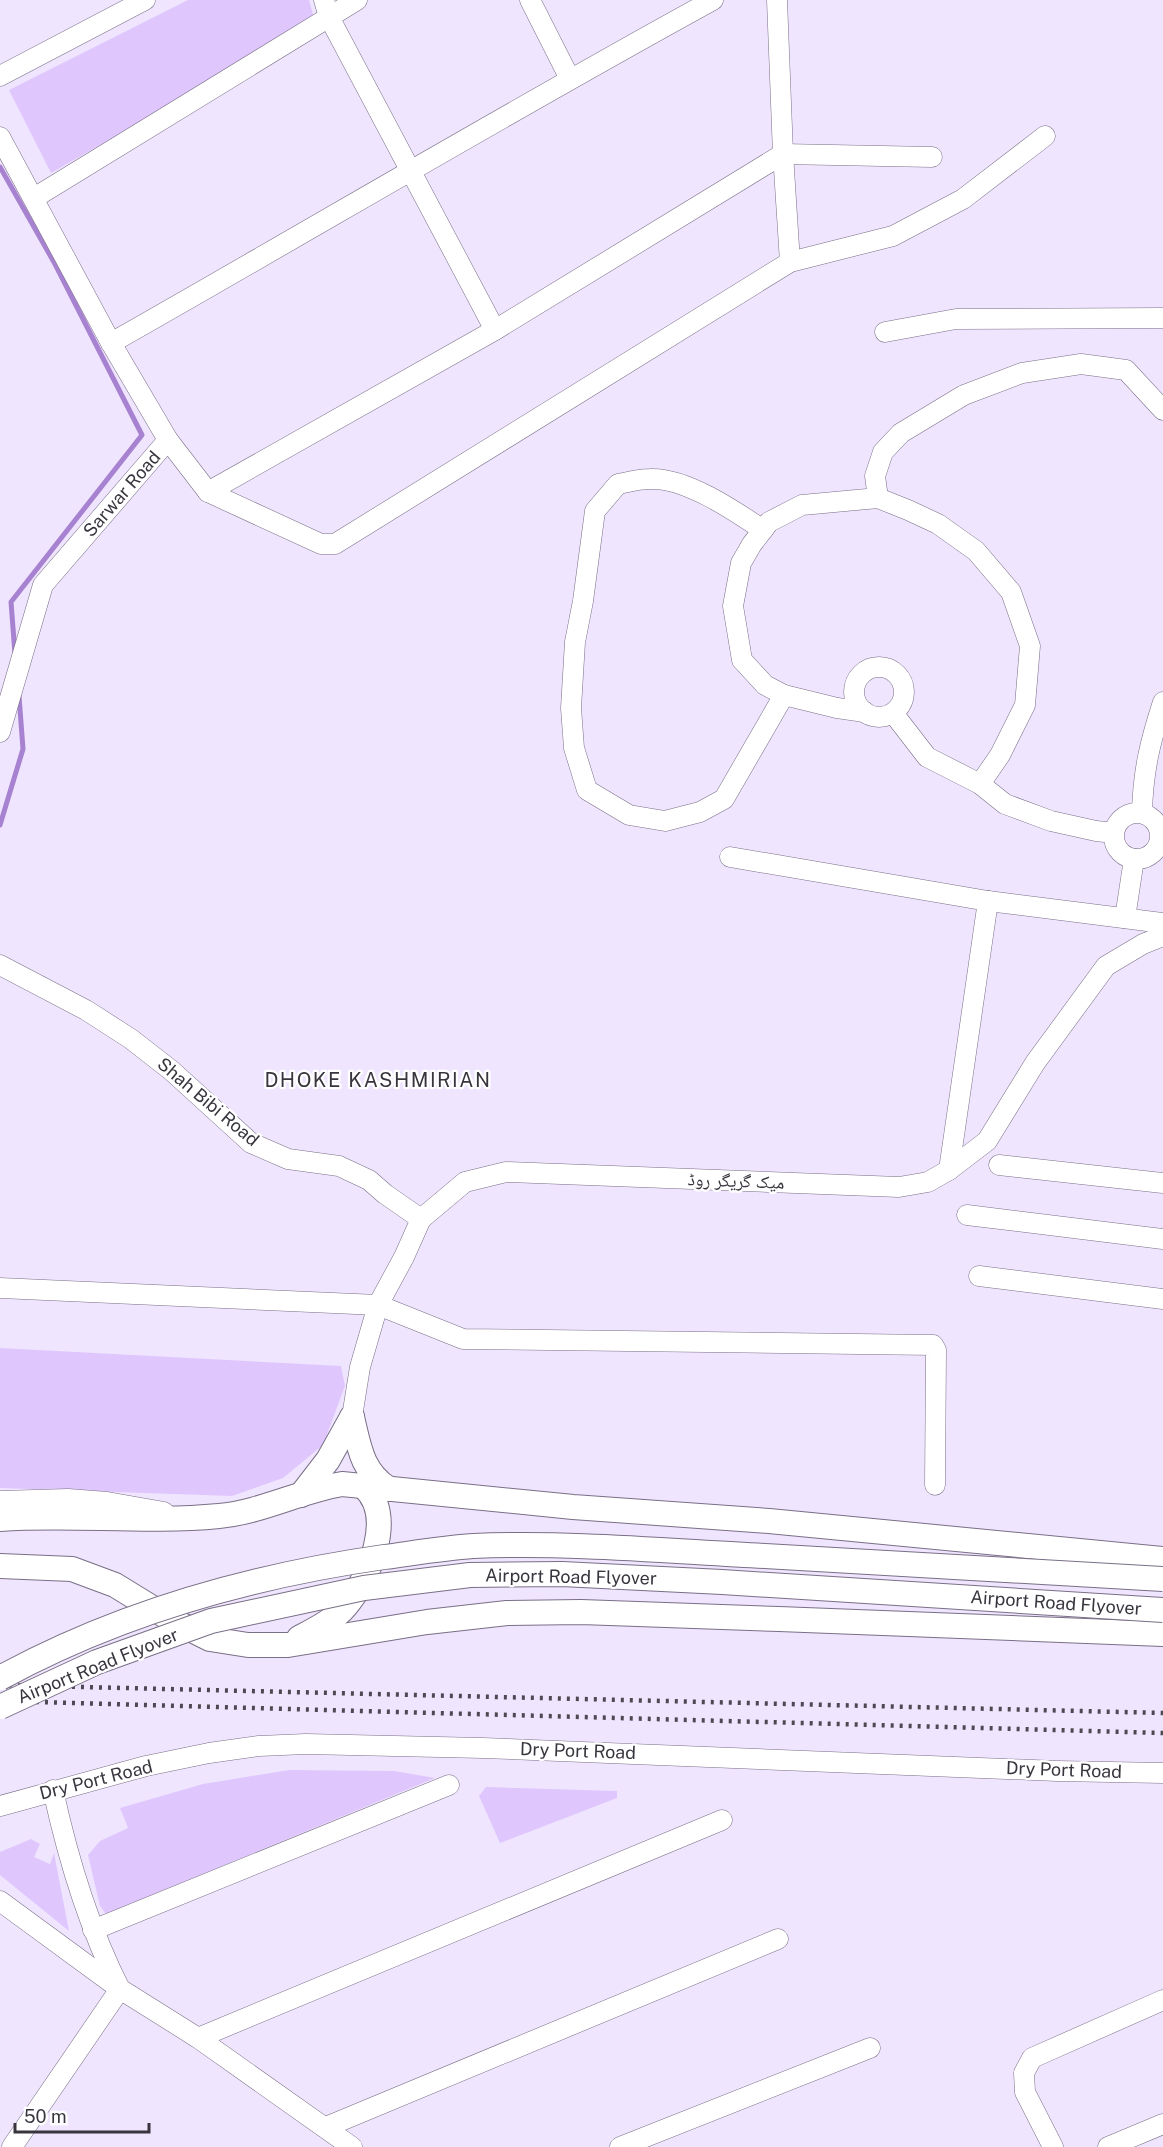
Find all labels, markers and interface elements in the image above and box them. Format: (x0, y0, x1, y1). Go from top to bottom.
street label: Sarwar Road (79, 446, 165, 541)
street label: Shah Bibi Road (153, 1053, 263, 1150)
district label: DHOKE KASHMIRIAN (264, 1068, 492, 1092)
street label: میک گریگر روڈ (687, 1168, 785, 1193)
street label: Airport Road Flyover (485, 1565, 657, 1588)
street label: Airport Road Flyover (970, 1586, 1142, 1619)
street label: Airport Road Flyover (14, 1624, 181, 1707)
street label: Dry Port Road (520, 1738, 636, 1763)
street label: Dry Port Road (37, 1755, 155, 1804)
street label: Dry Port Road (1006, 1757, 1122, 1782)
scale bar (15, 2096, 148, 2134)
text: 50 m (24, 2106, 67, 2127)

